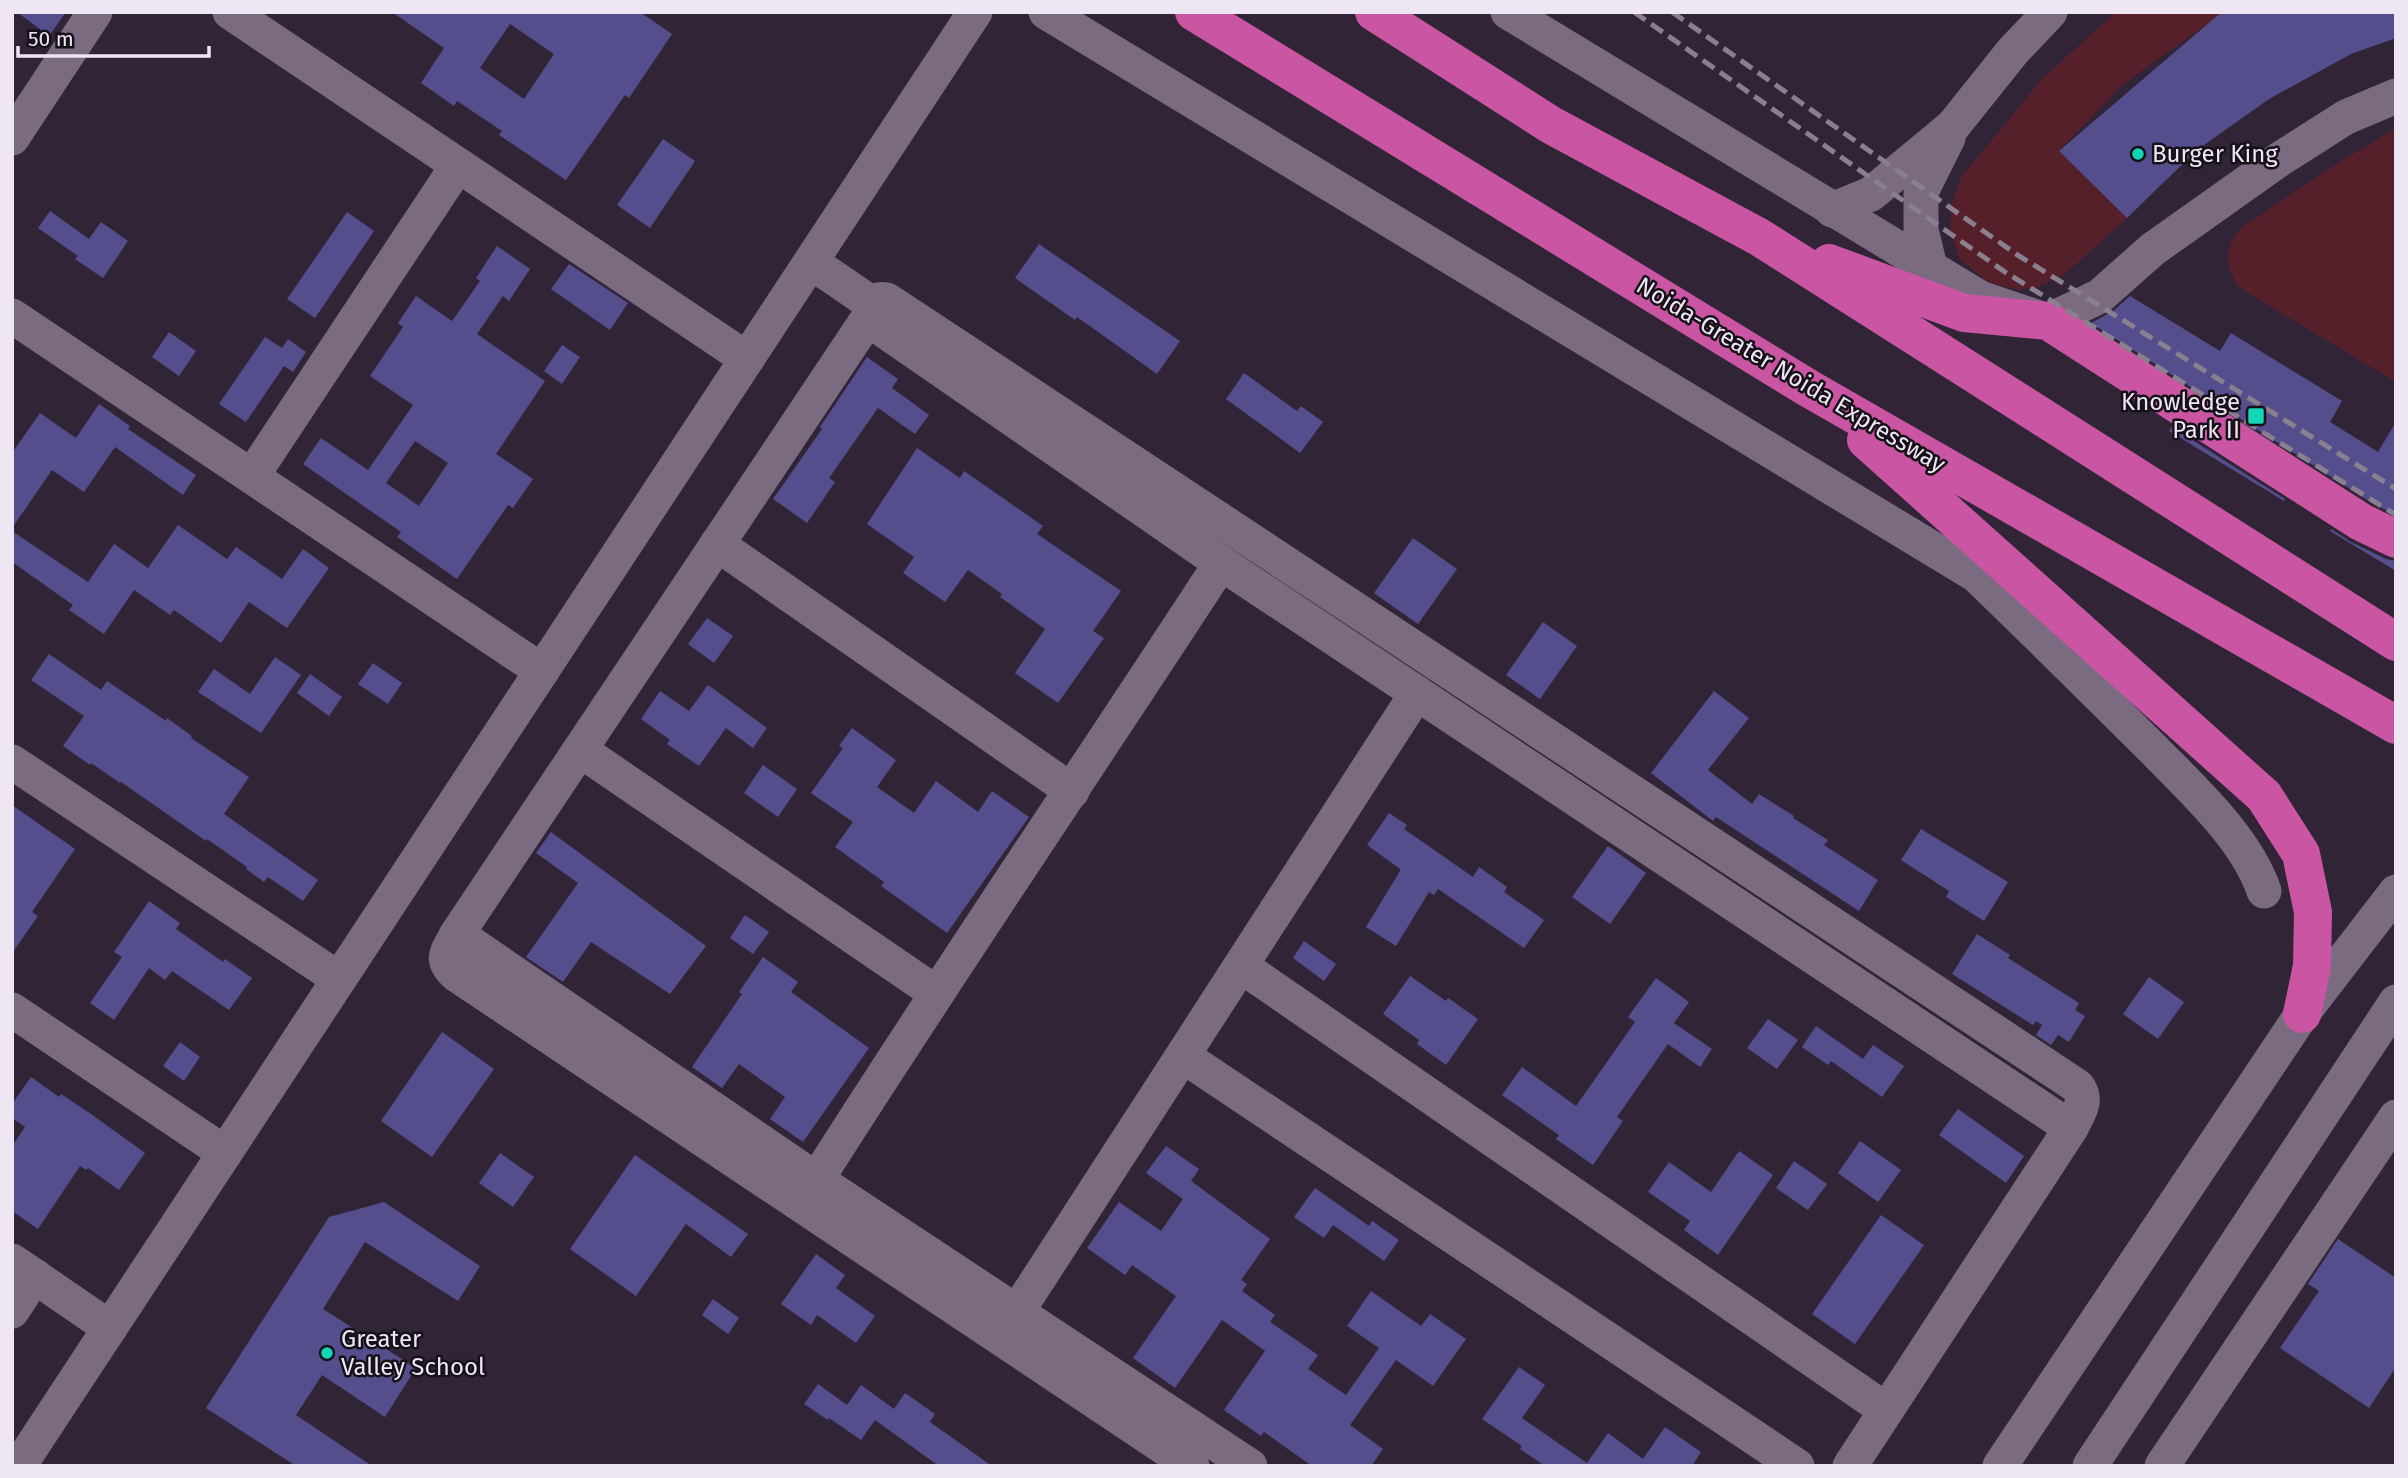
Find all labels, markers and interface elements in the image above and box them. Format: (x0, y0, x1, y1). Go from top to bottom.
scale bar (18, 14, 208, 58)
text: 50 m (28, 26, 74, 52)
place label: Burger King (2152, 140, 2278, 168)
marker: Burger King (2130, 146, 2146, 162)
street label: Noida-Greater Noida Expressway (1631, 271, 1951, 479)
place label: Knowledge Park II (2121, 388, 2240, 444)
marker: Knowledge Park II (2246, 406, 2266, 426)
place label: Greater Valley School (341, 1325, 485, 1381)
marker: Greater Valley School (319, 1345, 335, 1361)

